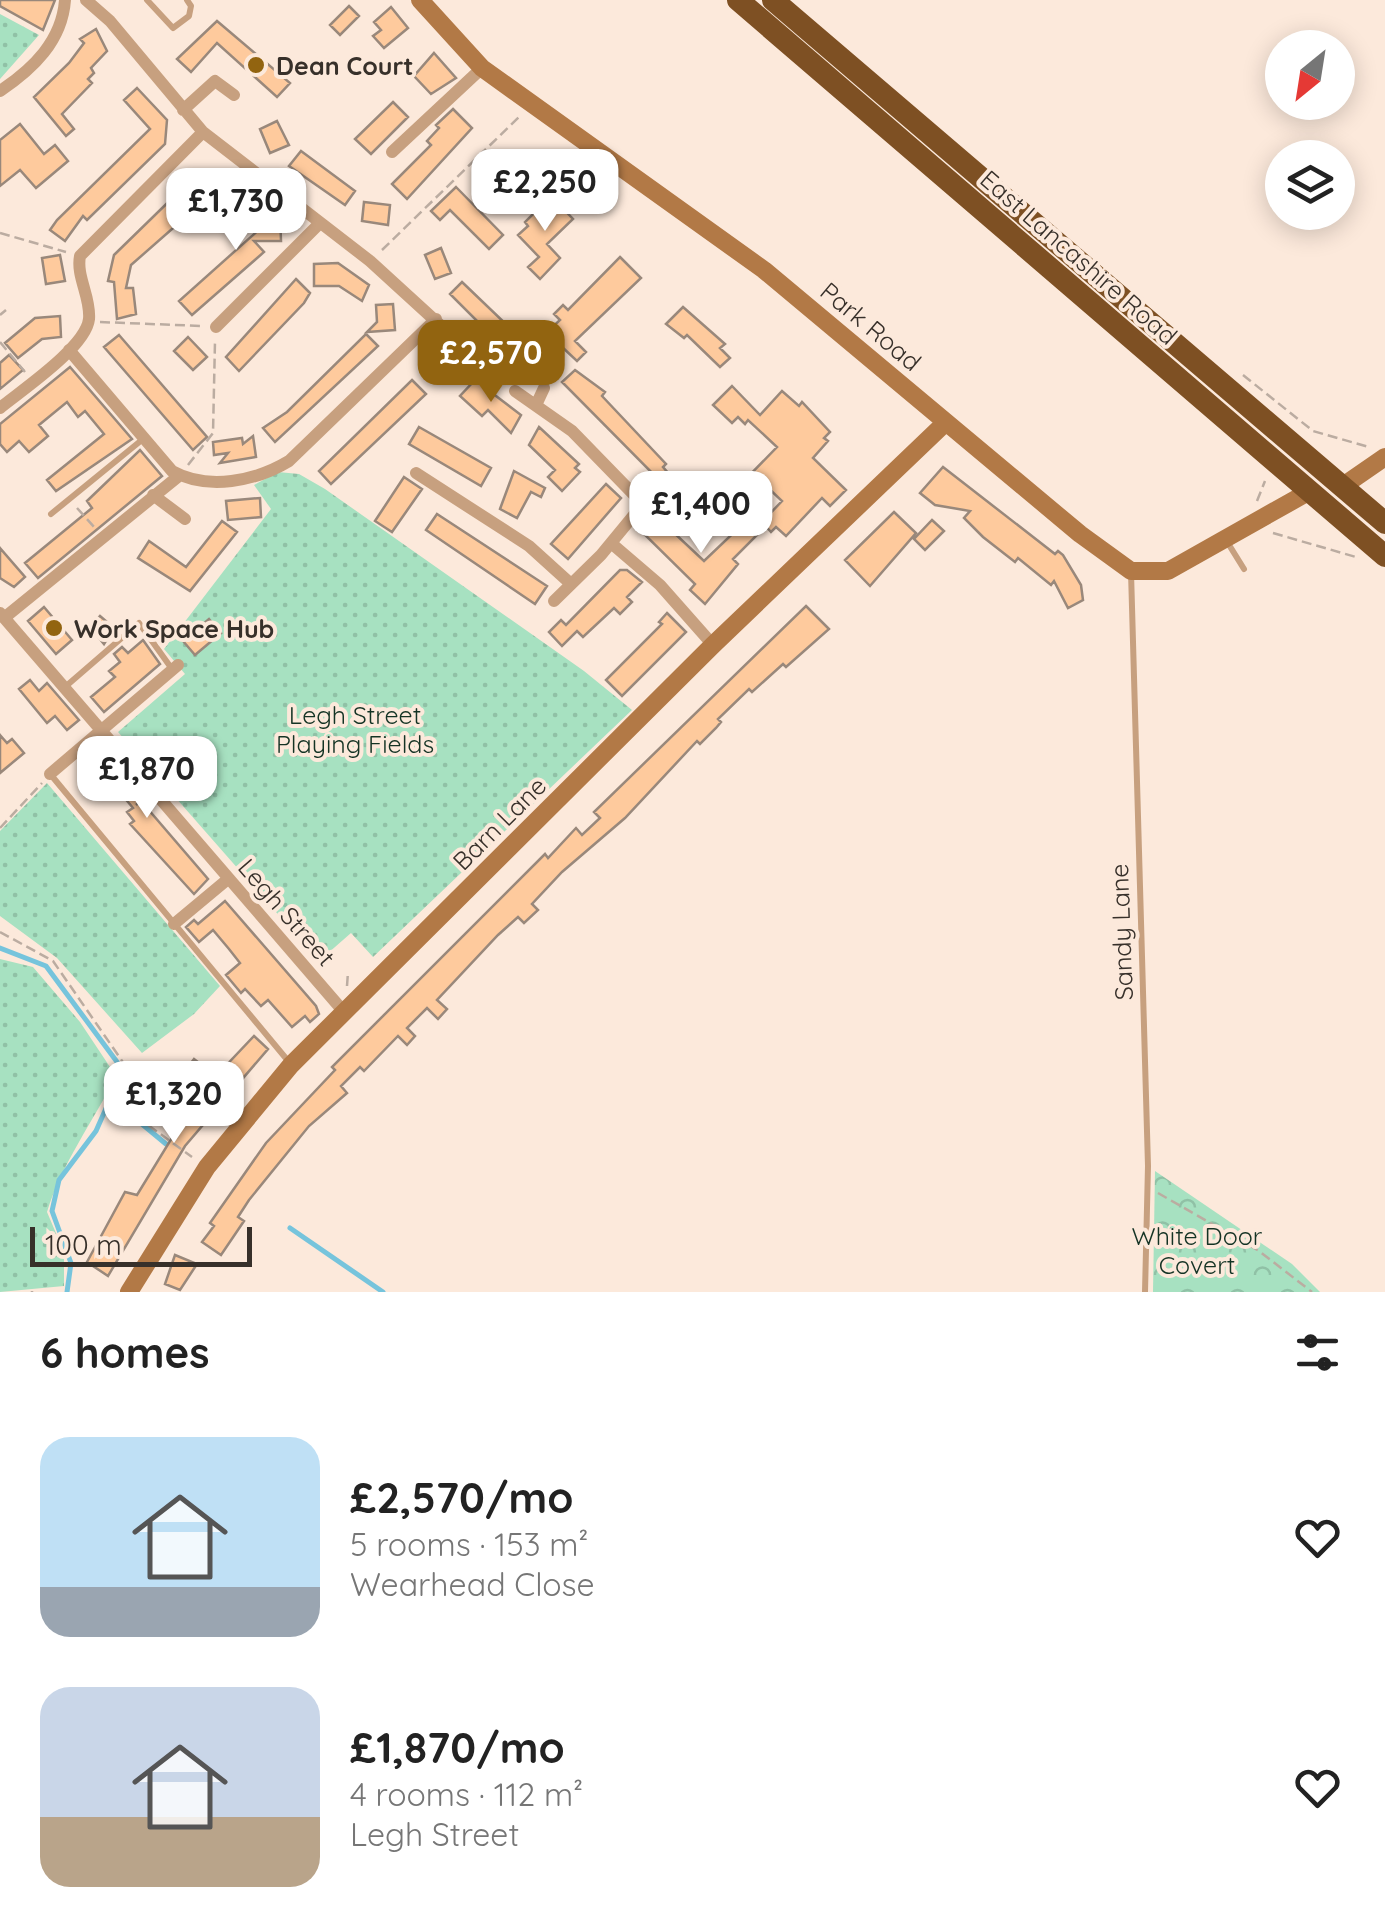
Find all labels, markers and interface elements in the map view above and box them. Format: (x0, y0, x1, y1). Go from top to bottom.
north arrow (1265, 30, 1355, 120)
map controls (1265, 30, 1355, 230)
place label: Dean Court (276, 50, 414, 81)
marker: Dean Court (245, 54, 267, 76)
button: layers (1265, 140, 1355, 230)
pin: £2,250 (464, 149, 626, 234)
text: £2,250 (493, 161, 597, 201)
street label: East Lancashire Road (974, 163, 1184, 351)
pin: £1,730 (155, 168, 317, 253)
text: £1,730 (188, 180, 284, 220)
street label: Park Road (814, 275, 928, 377)
pin: £2,570 (410, 320, 572, 405)
text: £2,570 (440, 332, 542, 372)
pin: £1,400 (620, 471, 782, 556)
text: £1,400 (651, 483, 751, 523)
place label: Work Space Hub (74, 613, 274, 644)
marker: Work Space Hub (43, 617, 65, 639)
park label: Legh Street Playing Fields (276, 699, 434, 759)
pin: £1,870 (66, 736, 228, 821)
text: £1,870 (99, 748, 195, 788)
street label: Barn Lane (446, 770, 552, 876)
street label: Legh Street (232, 852, 342, 972)
street label: Sandy Lane (1103, 863, 1139, 1001)
pin: £1,320 (93, 1061, 255, 1146)
text: £1,320 (126, 1073, 222, 1113)
park label: White Door Covert (1131, 1220, 1263, 1280)
scale bar (30, 1222, 252, 1266)
text: 100 m (45, 1227, 122, 1262)
icon: filters (1290, 1325, 1345, 1380)
text: 6 homes (40, 1326, 210, 1379)
text: £2,570/mo (350, 1471, 573, 1524)
icon: home (120, 1477, 240, 1597)
icon: heart (1290, 1510, 1345, 1565)
text: 5 rooms · 153 m² (350, 1524, 588, 1564)
text: Wearhead Close (350, 1564, 595, 1604)
text: £1,870/mo (350, 1721, 565, 1774)
icon: home (120, 1727, 240, 1847)
icon: heart (1290, 1760, 1345, 1815)
text: 4 rooms · 112 m² (350, 1774, 583, 1814)
text: Legh Street (350, 1814, 519, 1854)

